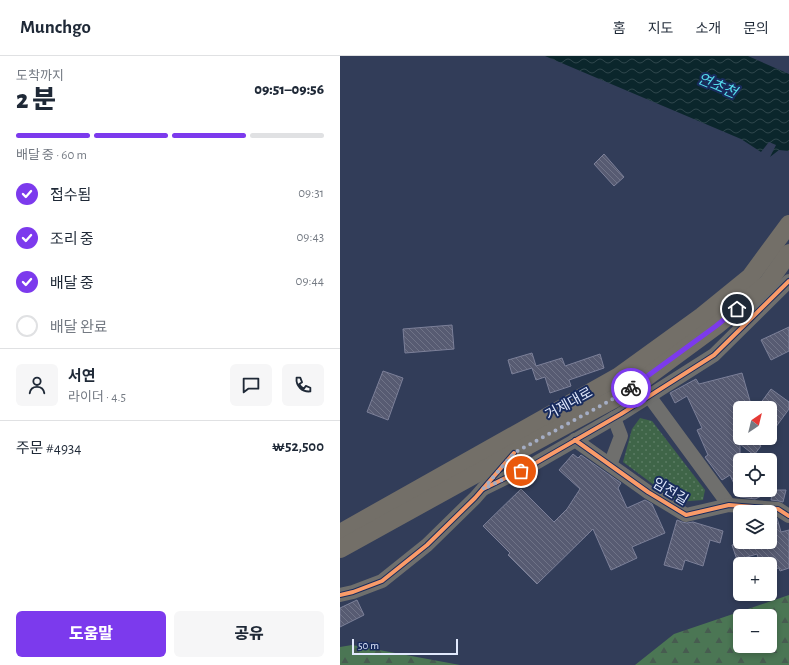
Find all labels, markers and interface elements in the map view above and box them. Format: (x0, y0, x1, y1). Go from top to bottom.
text: Munchgo (20, 18, 91, 37)
text: 홈 (613, 22, 626, 36)
text: 지도 (648, 22, 673, 36)
text: 소개 (695, 22, 721, 36)
text: 문의 (743, 22, 769, 36)
text: 도착까지 (16, 70, 64, 83)
water label: 연초천 (695, 70, 741, 102)
text: 09:51–09:56 (254, 82, 324, 97)
text: 2 분 (16, 87, 56, 113)
text: 배달 중 · 60 m (16, 149, 87, 162)
icon: check (16, 183, 38, 205)
text: 09:31 (298, 187, 324, 200)
text: 접수됨 (50, 188, 91, 203)
icon: check (16, 227, 38, 249)
text: 09:43 (296, 231, 324, 244)
text: 조리 중 (50, 232, 94, 247)
icon: check (16, 271, 38, 293)
text: 09:44 (296, 275, 324, 288)
text: 배달 중 (50, 276, 94, 291)
pin (720, 292, 754, 326)
icon: home (726, 298, 748, 320)
text: 배달 완료 (50, 320, 108, 335)
button: person (16, 364, 58, 406)
button: chat (230, 364, 272, 406)
button: phone (282, 364, 324, 406)
courier (611, 368, 651, 408)
text: 서연 (68, 369, 96, 384)
icon: bike (620, 377, 642, 399)
street label: 거제대로 (543, 384, 595, 423)
text: 라이더 · 4.5 (68, 391, 126, 404)
north arrow (733, 401, 777, 445)
map controls (733, 401, 777, 653)
text: ₩52,500 (272, 439, 324, 454)
text: 주문 #4934 (16, 441, 81, 456)
button: locate (733, 453, 777, 497)
pin (504, 454, 538, 488)
icon: bag (510, 460, 532, 482)
street label: 임전길 (650, 475, 691, 508)
button: layers (733, 505, 777, 549)
button: + (733, 557, 777, 601)
button: − (733, 609, 777, 653)
button: 도움말 (16, 611, 166, 657)
button: 공유 (174, 611, 324, 657)
scale bar (352, 637, 458, 656)
text: 50 m (358, 640, 379, 651)

